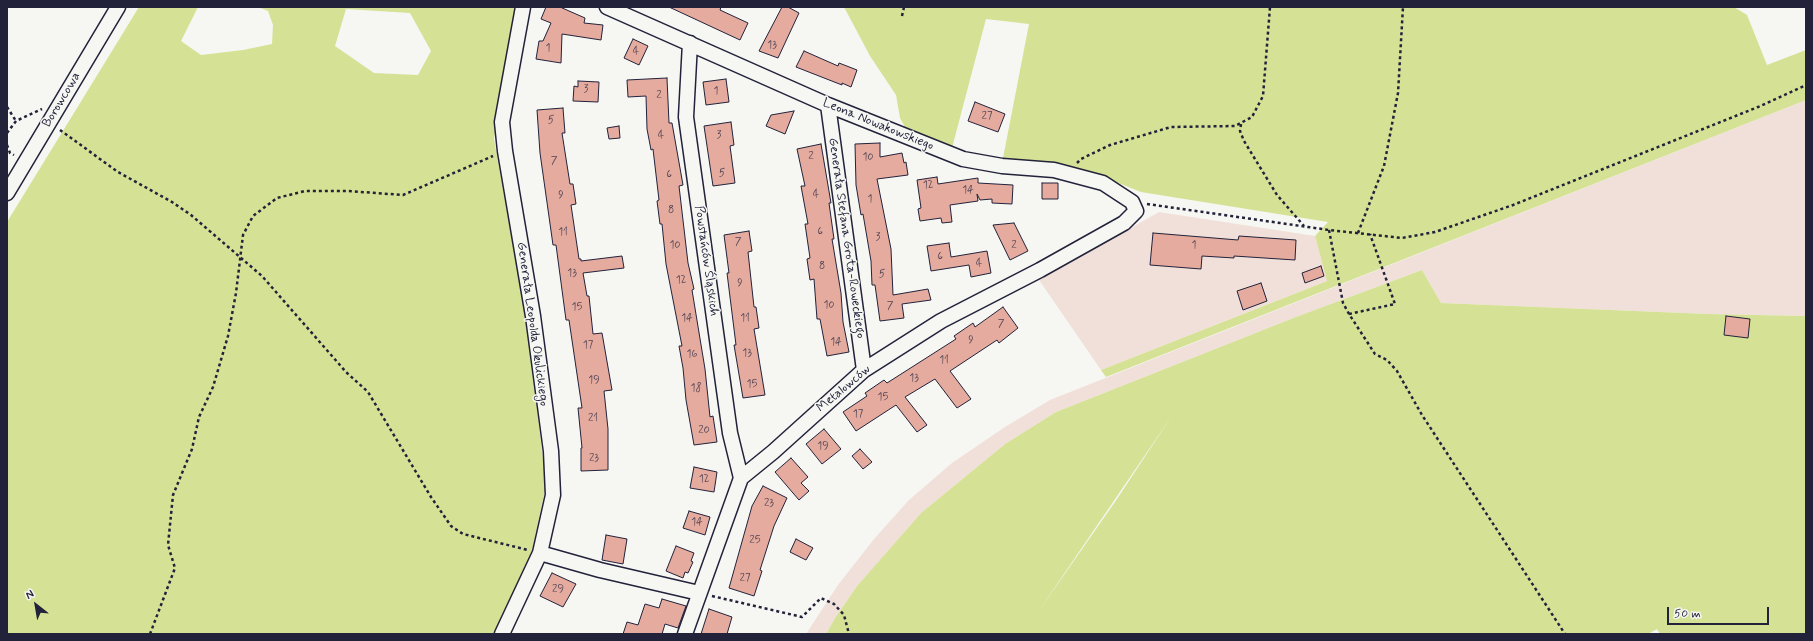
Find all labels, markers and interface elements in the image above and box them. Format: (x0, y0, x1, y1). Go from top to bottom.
house number: 13 (767, 39, 777, 53)
house number: 1 (546, 42, 550, 56)
house number: 4 (633, 45, 639, 59)
street label: Borowcowa (40, 70, 84, 130)
house number: 3 (584, 83, 588, 97)
house number: 1 (714, 85, 718, 99)
house number: 2 (656, 89, 662, 103)
street label: Leona Nowakowskiego (820, 96, 936, 154)
house number: 27 (982, 110, 992, 124)
house number: 5 (548, 114, 554, 128)
house number: 4 (658, 129, 664, 143)
house number: 3 (717, 129, 721, 143)
street label: Generała Stefana Grota-Roweckiego (824, 137, 868, 339)
house number: 2 (808, 150, 814, 164)
house number: 10 (862, 151, 874, 165)
house number: 7 (551, 155, 557, 169)
house number: 5 (719, 167, 725, 181)
house number: 6 (666, 168, 672, 182)
house number: 12 (923, 179, 933, 193)
house number: 14 (962, 184, 974, 198)
house number: 4 (813, 188, 819, 202)
house number: 9 (558, 189, 564, 203)
house number: 1 (868, 193, 872, 207)
house number: 8 (668, 204, 674, 218)
street label: Powstańców Śląskich (691, 205, 721, 317)
house number: 6 (817, 225, 823, 239)
house number: 11 (558, 226, 568, 240)
house number: 3 (876, 231, 880, 245)
house number: 7 (735, 236, 741, 250)
house number: 10 (669, 239, 681, 253)
house number: 2 (1011, 239, 1017, 253)
house number: 1 (1192, 239, 1196, 253)
street label: Generała Leopolda Okulickiego (513, 241, 551, 407)
house number: 6 (937, 250, 943, 264)
house number: 4 (976, 257, 982, 271)
house number: 8 (819, 260, 825, 274)
house number: 13 (567, 267, 577, 281)
house number: 5 (879, 268, 885, 282)
house number: 12 (676, 274, 686, 288)
house number: 9 (737, 277, 743, 291)
house number: 10 (823, 299, 835, 313)
house number: 7 (887, 300, 893, 314)
house number: 15 (572, 301, 582, 315)
house number: 14 (681, 312, 693, 326)
house number: 11 (740, 312, 750, 326)
house number: 7 (998, 318, 1004, 332)
house number: 9 (968, 334, 974, 348)
house number: 14 (830, 336, 842, 350)
house number: 17 (583, 339, 593, 353)
house number: 13 (742, 347, 752, 361)
house number: 16 (687, 348, 697, 362)
house number: 11 (939, 354, 949, 368)
street label: Metalowców (814, 362, 874, 416)
house number: 13 (909, 372, 919, 386)
house number: 19 (588, 374, 600, 388)
house number: 15 (747, 378, 757, 392)
house number: 18 (691, 382, 701, 396)
house number: 15 (878, 391, 888, 405)
house number: 17 (853, 408, 863, 422)
house number: 21 (588, 412, 598, 426)
house number: 20 (698, 424, 710, 438)
house number: 19 (817, 440, 829, 454)
house number: 23 (589, 452, 599, 466)
house number: 12 (699, 473, 709, 487)
house number: 23 (764, 497, 774, 511)
house number: 14 (691, 516, 703, 530)
house number: 25 (749, 534, 761, 548)
house number: 27 (740, 572, 750, 586)
house number: 29 (552, 583, 564, 597)
north arrow (16, 585, 56, 625)
text: N (23, 587, 37, 603)
scale bar (1669, 599, 1771, 625)
text: 50 m (1674, 606, 1701, 622)

